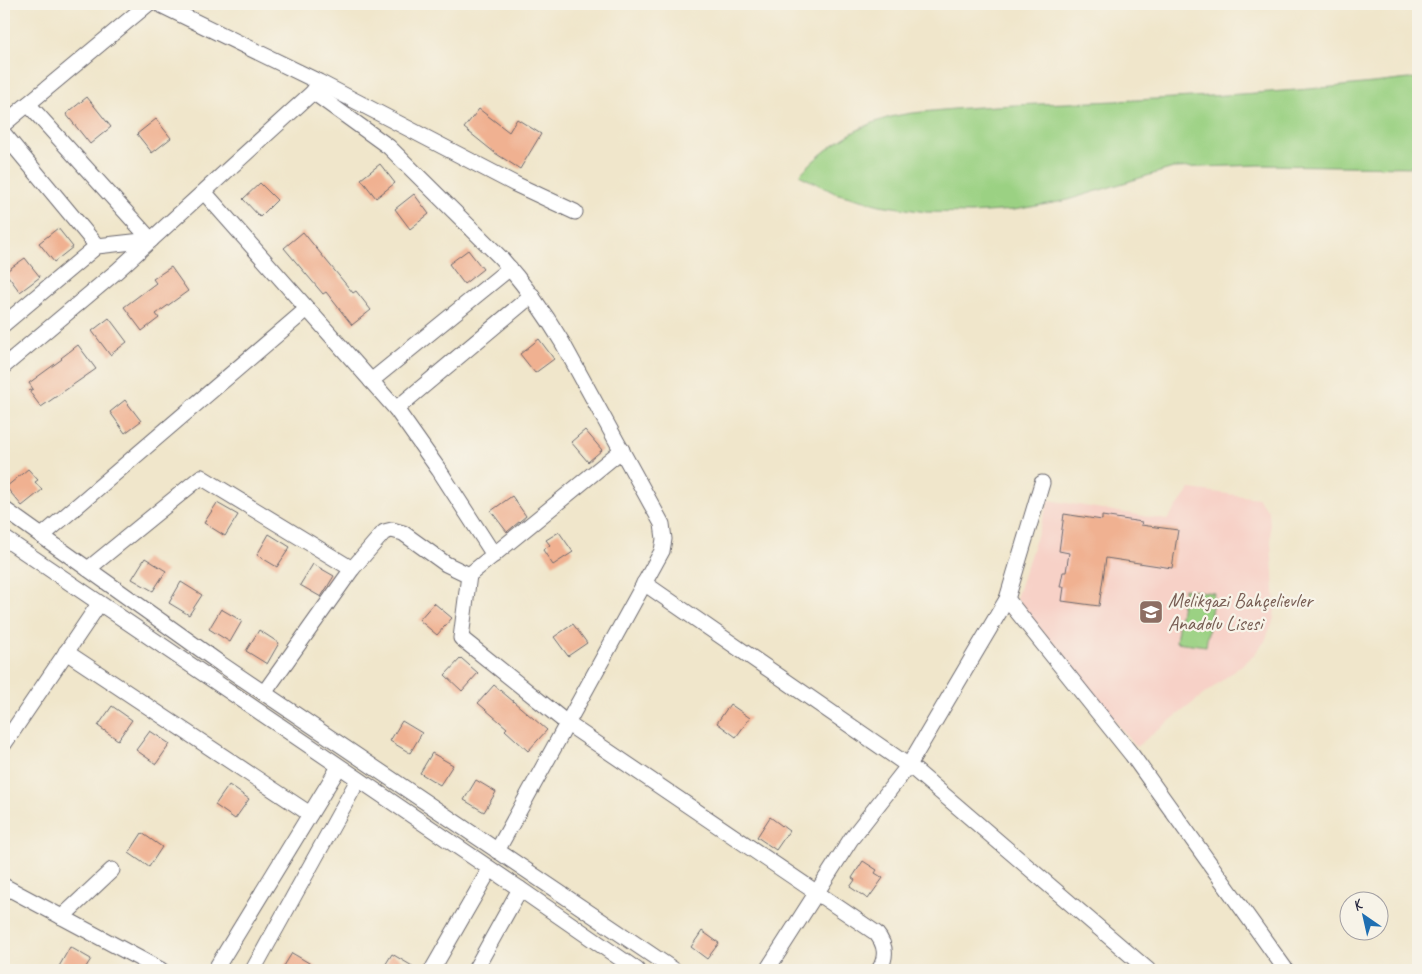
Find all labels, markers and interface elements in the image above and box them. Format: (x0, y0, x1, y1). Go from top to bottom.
place label: Melikgazi Bahçelievler Anadolu Lisesi (1168, 588, 1314, 636)
school or university icon: Melikgazi Bahçelievler Anadolu Lisesi (1138, 599, 1164, 625)
north arrow (1340, 892, 1390, 942)
text: K (1349, 895, 1367, 915)

